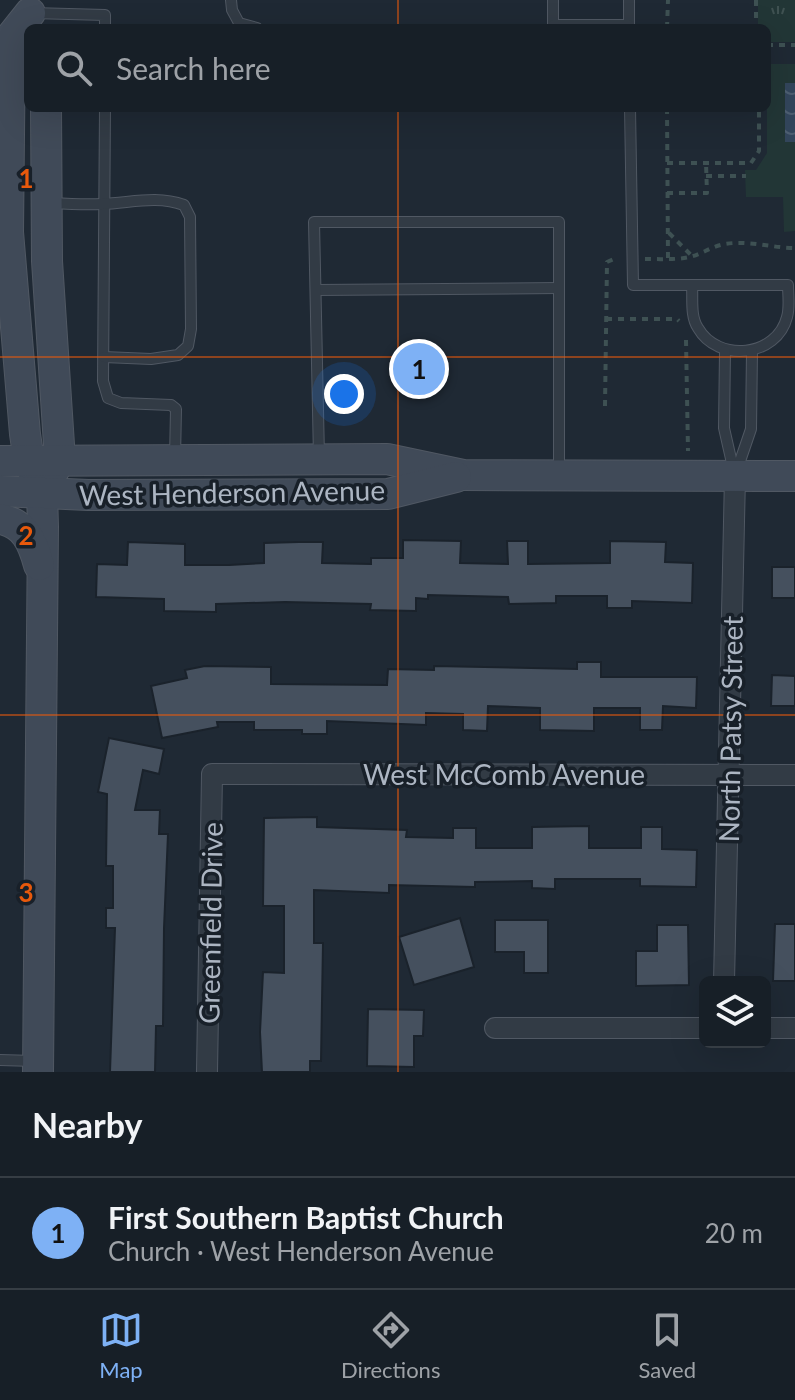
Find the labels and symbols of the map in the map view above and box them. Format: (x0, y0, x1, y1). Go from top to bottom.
text: 1 (18, 162, 34, 194)
pin: 1 (393, 339, 445, 399)
your location (324, 374, 364, 414)
street label: West Henderson Avenue (79, 472, 385, 512)
text: 2 (18, 519, 34, 551)
street label: North Patsy Street (711, 615, 749, 843)
street label: West McComb Avenue (363, 757, 645, 791)
street label: Greenfield Drive (191, 822, 229, 1024)
text: 3 (18, 876, 34, 908)

